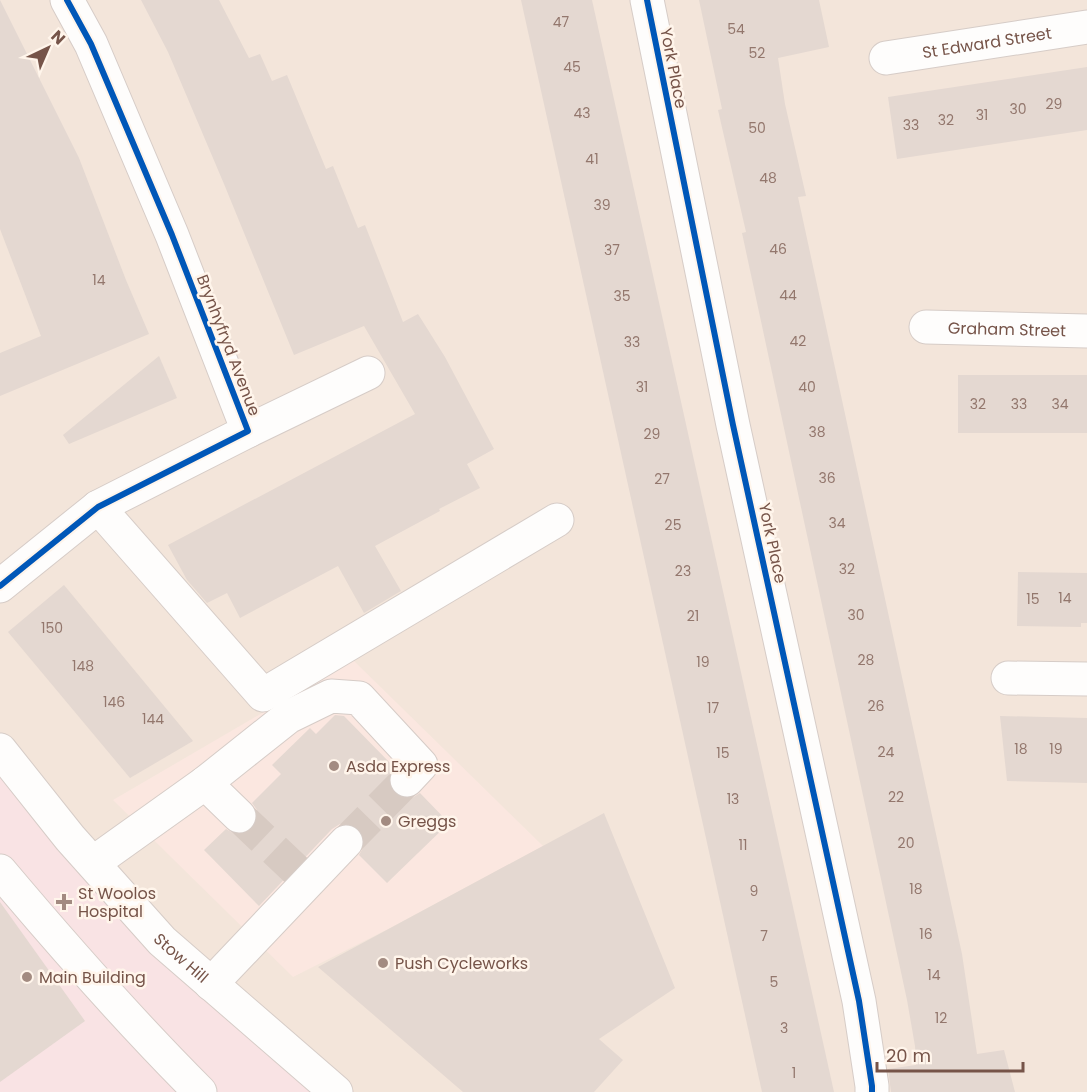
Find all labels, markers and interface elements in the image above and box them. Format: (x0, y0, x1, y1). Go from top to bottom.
house number: 47 (553, 12, 570, 32)
north arrow (18, 18, 78, 78)
house number: 54 (727, 19, 745, 39)
street label: St Edward Street (921, 22, 1053, 64)
text: N (46, 25, 70, 50)
street label: York Place (654, 26, 693, 110)
house number: 52 (749, 43, 765, 63)
house number: 45 (563, 57, 581, 77)
house number: 29 (1046, 94, 1062, 114)
house number: 30 (1009, 99, 1027, 119)
house number: 43 (573, 103, 591, 123)
house number: 31 (976, 105, 988, 125)
house number: 32 (938, 110, 954, 130)
house number: 33 (903, 115, 919, 135)
house number: 50 (748, 118, 766, 138)
house number: 41 (585, 149, 599, 169)
house number: 48 (759, 168, 777, 188)
house number: 39 (593, 195, 611, 215)
house number: 46 (769, 239, 787, 259)
house number: 37 (604, 240, 620, 260)
house number: 14 (92, 270, 106, 290)
street label: Brynhyfryd Avenue (191, 271, 266, 419)
house number: 44 (779, 285, 797, 305)
house number: 35 (613, 286, 631, 306)
street label: Graham Street (948, 317, 1066, 342)
house number: 42 (790, 331, 806, 351)
house number: 33 (624, 332, 640, 352)
house number: 31 (636, 377, 648, 397)
house number: 40 (798, 377, 816, 397)
house number: 32 (970, 394, 986, 414)
house number: 33 (1011, 394, 1027, 414)
house number: 34 (1051, 394, 1069, 414)
house number: 38 (808, 422, 826, 442)
house number: 29 (644, 424, 660, 444)
house number: 36 (818, 468, 836, 488)
house number: 27 (654, 469, 670, 489)
street label: York Place (753, 501, 792, 586)
house number: 34 (828, 513, 846, 533)
house number: 25 (665, 515, 681, 535)
house number: 32 (839, 559, 855, 579)
house number: 23 (675, 561, 691, 581)
house number: 14 (1058, 588, 1072, 608)
house number: 15 (1026, 589, 1040, 609)
house number: 30 (847, 605, 865, 625)
house number: 21 (687, 606, 699, 626)
house number: 150 (41, 618, 63, 638)
house number: 28 (858, 650, 875, 670)
house number: 19 (696, 652, 710, 672)
house number: 148 (72, 656, 94, 676)
house number: 146 (103, 692, 125, 712)
house number: 26 (868, 696, 885, 716)
house number: 17 (707, 698, 719, 718)
house number: 144 (142, 709, 164, 729)
house number: 18 (1014, 739, 1028, 759)
house number: 19 (1049, 739, 1063, 759)
house number: 24 (878, 742, 895, 762)
house number: 15 (716, 743, 730, 763)
place label: Asda Express (346, 755, 450, 778)
marker: Asda Express (327, 759, 341, 773)
house number: 22 (888, 787, 904, 807)
house number: 13 (727, 789, 739, 809)
place label: Greggs (398, 810, 456, 833)
marker: Greggs (379, 814, 393, 828)
house number: 20 (898, 833, 914, 853)
house number: 11 (739, 835, 747, 855)
house number: 18 (909, 879, 923, 899)
house number: 9 (750, 881, 758, 901)
place label: St Woolos Hospital (78, 882, 156, 923)
marker: St Woolos Hospital (55, 893, 73, 911)
house number: 16 (919, 924, 933, 944)
house number: 7 (760, 926, 768, 946)
street label: Stow Hill (148, 928, 213, 988)
place label: Push Cycleworks (395, 952, 528, 975)
marker: Push Cycleworks (376, 956, 390, 970)
house number: 14 (927, 965, 941, 985)
place label: Main Building (39, 966, 146, 989)
marker: Main Building (20, 970, 34, 984)
house number: 5 (770, 972, 778, 992)
house number: 12 (935, 1008, 947, 1028)
house number: 3 (780, 1018, 788, 1038)
scale bar (877, 1035, 1022, 1073)
text: 20 m (886, 1043, 931, 1068)
house number: 1 (792, 1063, 796, 1083)

